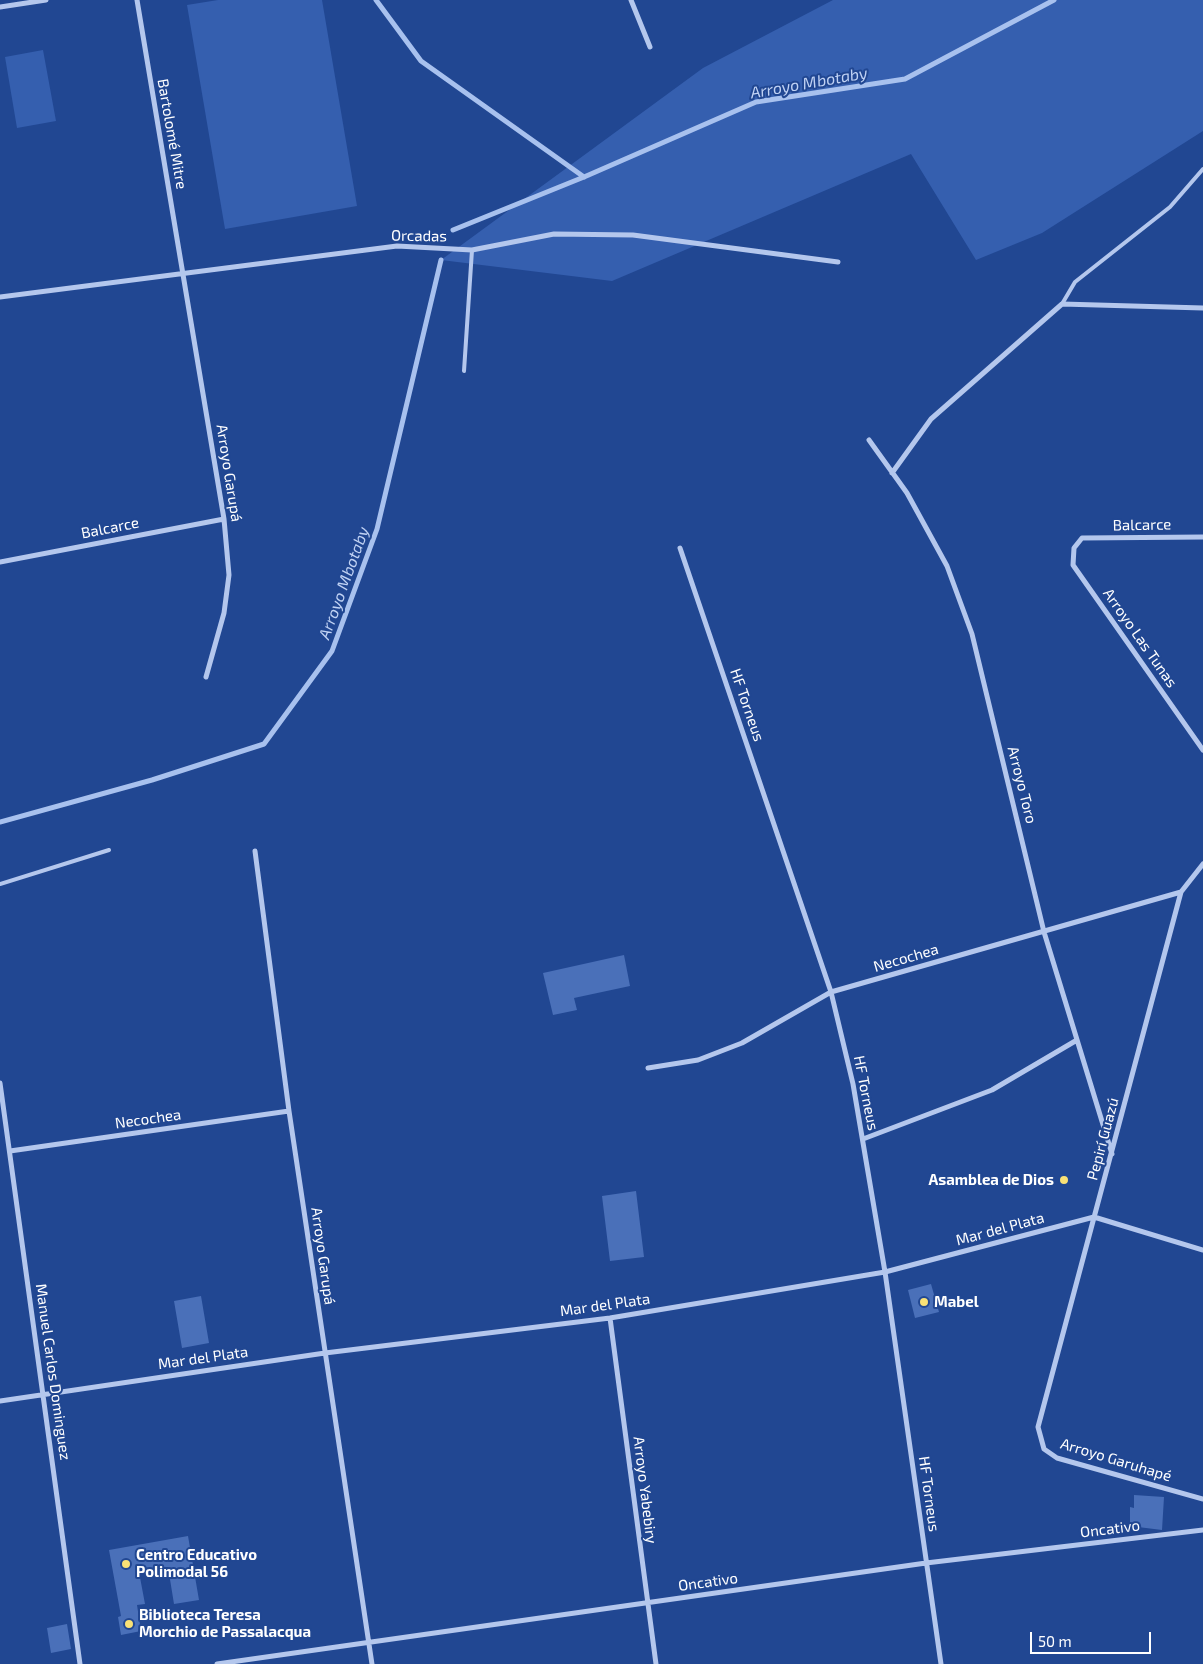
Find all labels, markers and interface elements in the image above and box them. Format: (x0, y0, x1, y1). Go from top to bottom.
water label: Arroyo Mbotaby (749, 63, 869, 103)
street label: Bartolomé Mitre (153, 77, 191, 191)
street label: Orcadas (391, 227, 447, 245)
street label: Arroyo Garupá (212, 423, 246, 523)
street label: Balcarce (79, 514, 141, 542)
street label: Balcarce (1113, 515, 1171, 535)
water label: Arroyo Mbotaby (315, 524, 373, 642)
street label: Arroyo Las Tunas (1099, 585, 1181, 691)
street label: HF Torneus (726, 666, 768, 744)
street label: Arroyo Toro (1004, 744, 1040, 826)
street label: Necochea (871, 940, 941, 976)
street label: HF Torneus (850, 1054, 882, 1132)
street label: Pepirí Guazú (1083, 1096, 1123, 1182)
street label: Necochea (114, 1105, 182, 1133)
place label: Asamblea de Dios (929, 1171, 1054, 1189)
marker: Asamblea de Dios (1058, 1174, 1070, 1186)
street label: Arroyo Garupá (307, 1206, 339, 1306)
street label: Mar del Plata (954, 1209, 1046, 1249)
street label: Manuel Carlos Dominguez (32, 1283, 74, 1461)
street label: Mar del Plata (559, 1290, 651, 1320)
place label: Mabel (934, 1293, 979, 1311)
marker: Mabel (918, 1296, 930, 1308)
street label: Mar del Plata (157, 1343, 249, 1373)
street label: Arroyo Yabebiry (629, 1435, 661, 1545)
street label: Arroyo Garuhapé (1058, 1435, 1174, 1485)
street label: HF Torneus (915, 1455, 943, 1533)
street label: Oncativo (1079, 1516, 1141, 1542)
place label: Centro Educativo Polimodal 56 (136, 1546, 257, 1581)
marker: Centro Educativo Polimodal 56 (120, 1558, 132, 1570)
street label: Oncativo (677, 1569, 739, 1595)
place label: Biblioteca Teresa Morchio de Passalacqua (139, 1606, 311, 1641)
marker: Biblioteca Teresa Morchio de Passalacqua (123, 1618, 135, 1630)
scale bar (1033, 1622, 1154, 1654)
text: 50 m (1038, 1632, 1072, 1650)

